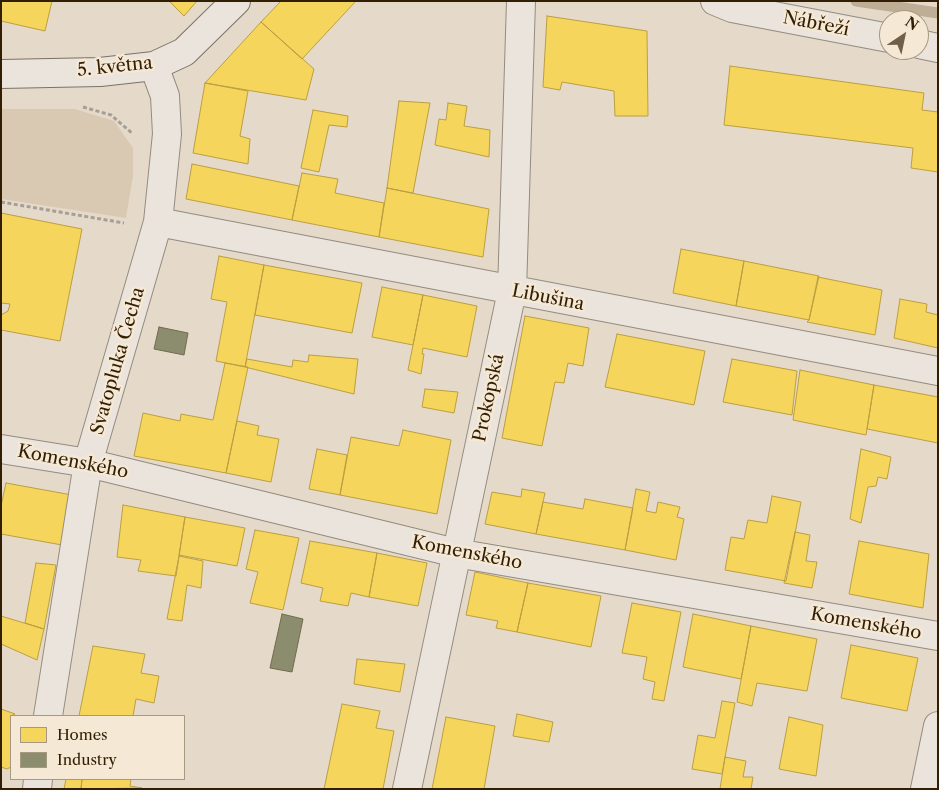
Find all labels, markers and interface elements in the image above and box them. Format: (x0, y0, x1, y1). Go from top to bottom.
street label: Nábřeží (781, 7, 851, 41)
north arrow (879, 10, 929, 60)
text: N (902, 13, 922, 34)
street label: 5. května (76, 52, 154, 82)
street label: Libušina (510, 280, 586, 316)
street label: Svatopluka Čecha (87, 285, 149, 437)
street label: Prokopská (469, 352, 509, 444)
street label: Komenského (16, 441, 130, 483)
street label: Komenského (410, 532, 524, 574)
street label: Komenského (809, 604, 923, 644)
legend (10, 715, 185, 780)
text: Homes (57, 725, 108, 744)
text: Industry (57, 750, 117, 769)

